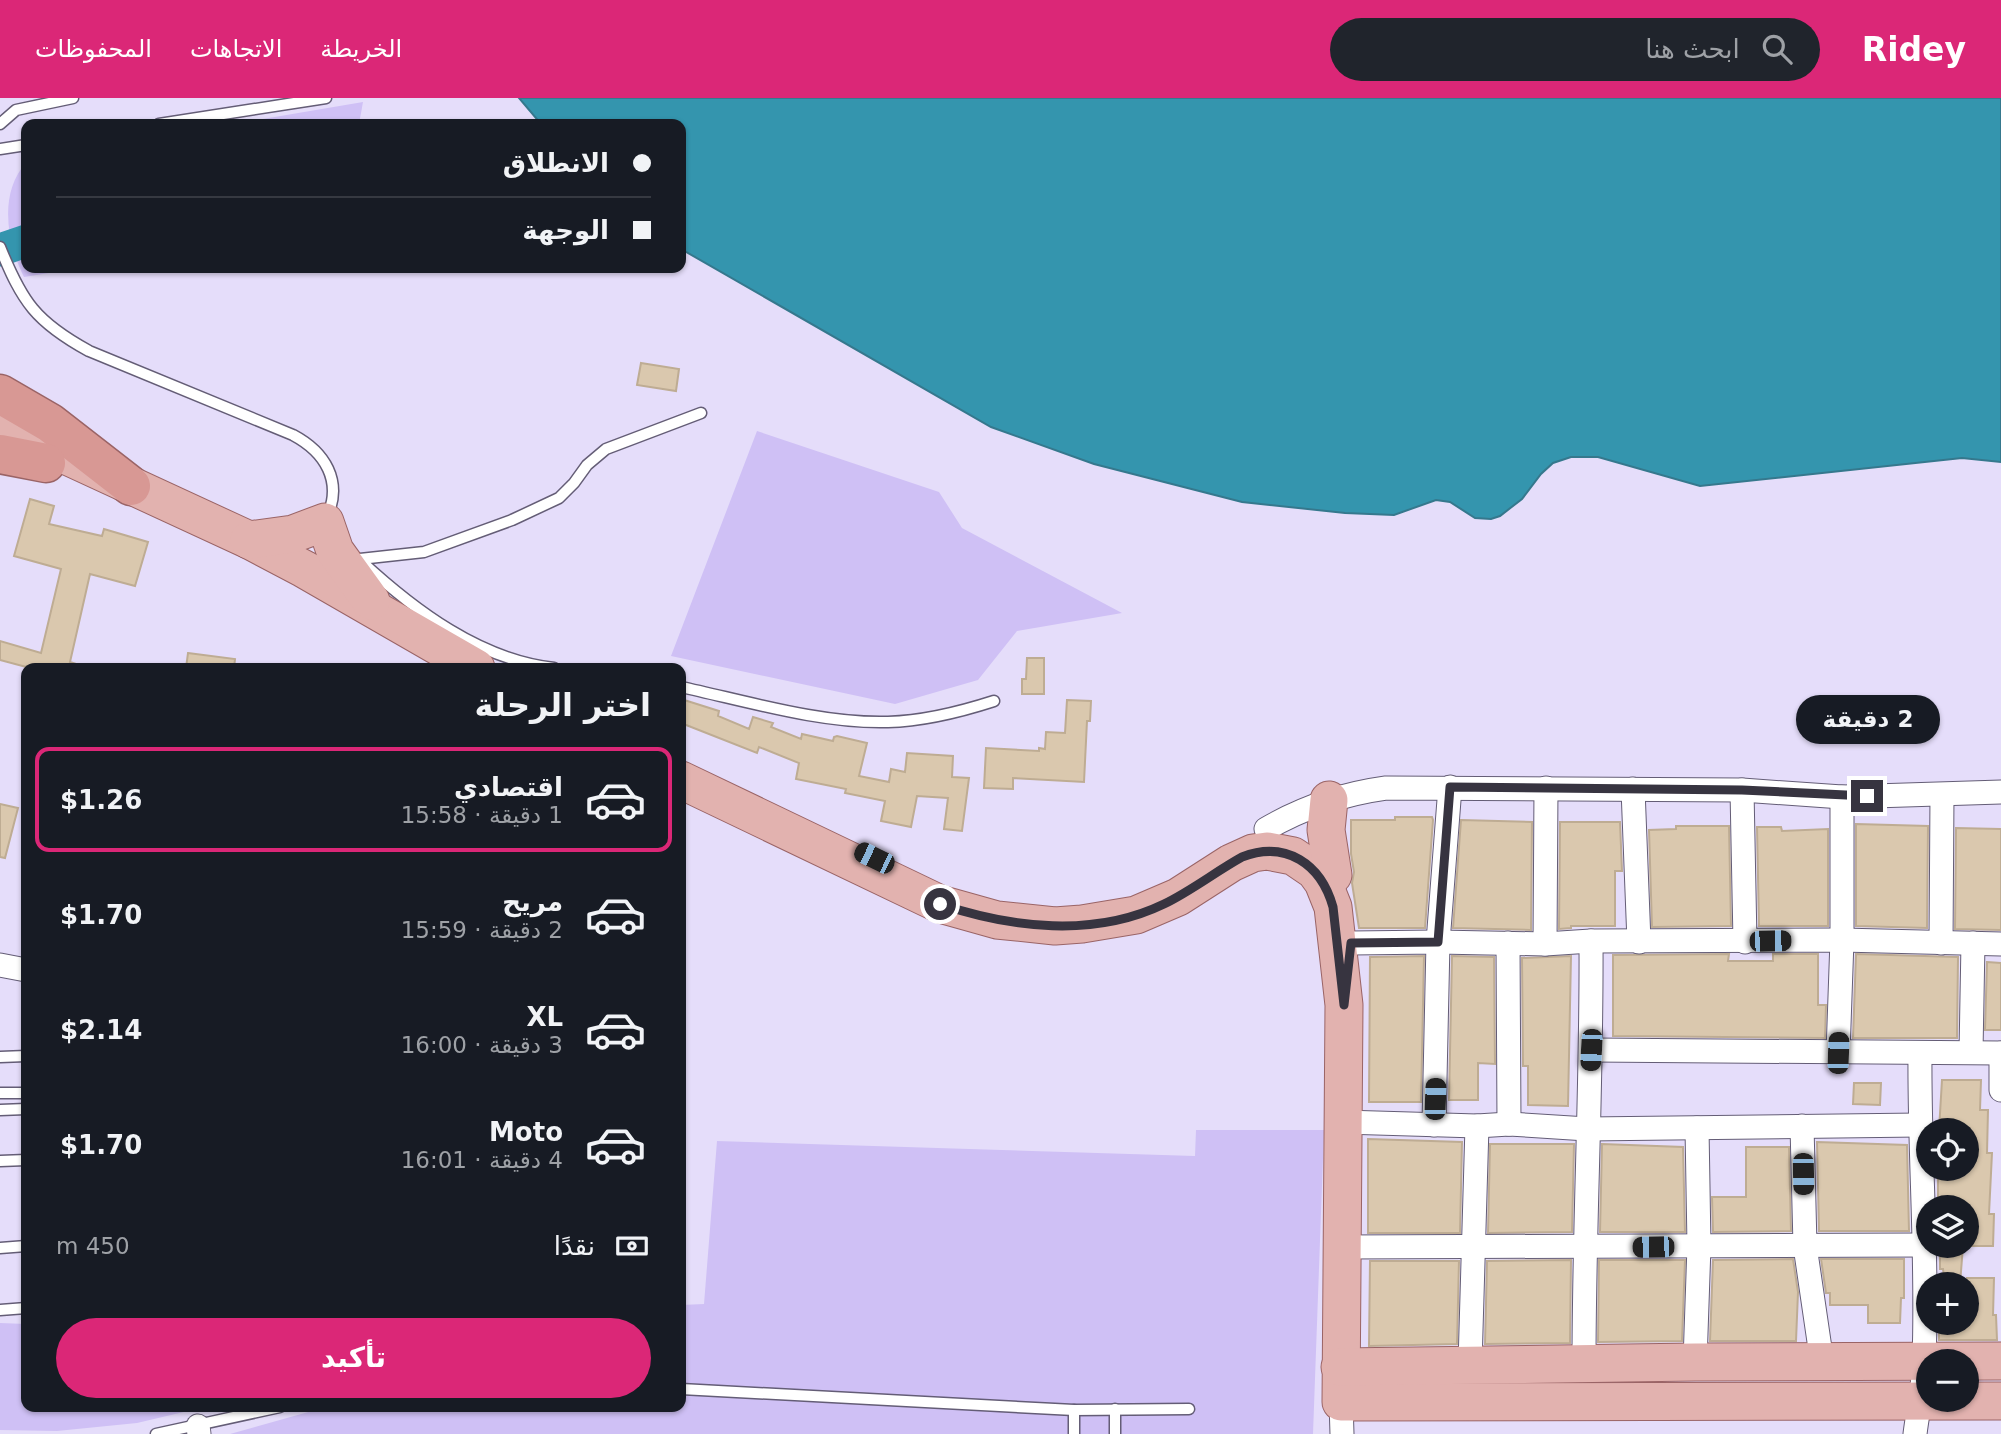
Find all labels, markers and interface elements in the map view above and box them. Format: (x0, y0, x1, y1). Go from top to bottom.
search box (1330, 18, 1820, 81)
icon: search (1758, 30, 1796, 68)
text: Ridey (1862, 30, 1966, 69)
text: ابحث هنا (1645, 34, 1740, 64)
text: المحفوظات (35, 35, 152, 63)
text: الاتجاهات (190, 35, 282, 63)
text: الخريطة (320, 35, 402, 63)
text: الانطلاق (503, 148, 609, 178)
text: الوجهة (522, 215, 609, 245)
text: اختر الرحلة (474, 686, 651, 724)
callout: 2 دقيقة (1795, 694, 1939, 744)
text: 2 دقيقة (1823, 706, 1913, 732)
icon: car (584, 768, 647, 831)
text: اقتصادي (454, 772, 563, 802)
route end (1851, 780, 1883, 812)
text: $1.26 (60, 785, 142, 815)
text: 1 دقيقة · 15:58 (401, 802, 563, 828)
car (851, 839, 898, 877)
icon: car (584, 883, 647, 946)
text: مريح (502, 887, 563, 917)
route start (924, 888, 956, 920)
text: $1.70 (60, 900, 142, 930)
text: 2 دقيقة · 15:59 (401, 917, 563, 943)
car (1749, 930, 1792, 952)
icon: car (584, 998, 647, 1061)
text: XL (526, 1002, 563, 1032)
text: $2.14 (60, 1015, 142, 1045)
car (1580, 1028, 1603, 1072)
text: 3 دقيقة · 16:00 (401, 1032, 563, 1058)
car (1827, 1032, 1850, 1074)
car (1424, 1078, 1447, 1120)
icon: car (584, 1113, 647, 1176)
text: Moto (489, 1117, 563, 1147)
map controls (1916, 1118, 1979, 1412)
button: locate (1916, 1118, 1979, 1181)
text: $1.70 (60, 1130, 142, 1160)
text: 4 دقيقة · 16:01 (401, 1147, 563, 1173)
car (1793, 1153, 1814, 1195)
button: layers (1916, 1195, 1979, 1258)
icon: cash (613, 1227, 651, 1265)
text: نقدًا (554, 1231, 595, 1261)
text: 450 m (56, 1233, 130, 1259)
car (1632, 1236, 1675, 1258)
button: + (1916, 1272, 1979, 1335)
button: تأكيد (56, 1318, 651, 1398)
button: − (1916, 1349, 1979, 1412)

